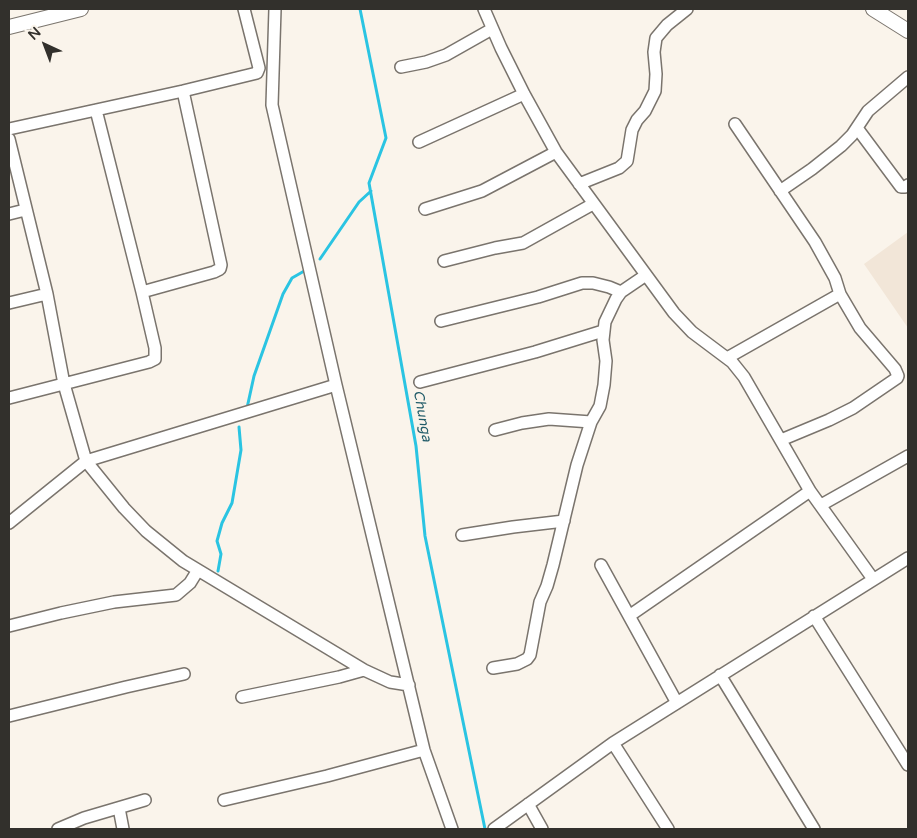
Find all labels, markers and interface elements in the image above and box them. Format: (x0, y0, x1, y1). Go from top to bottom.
north arrow (20, 20, 70, 70)
text: N (25, 24, 44, 44)
water label: Chunga (409, 389, 435, 443)

